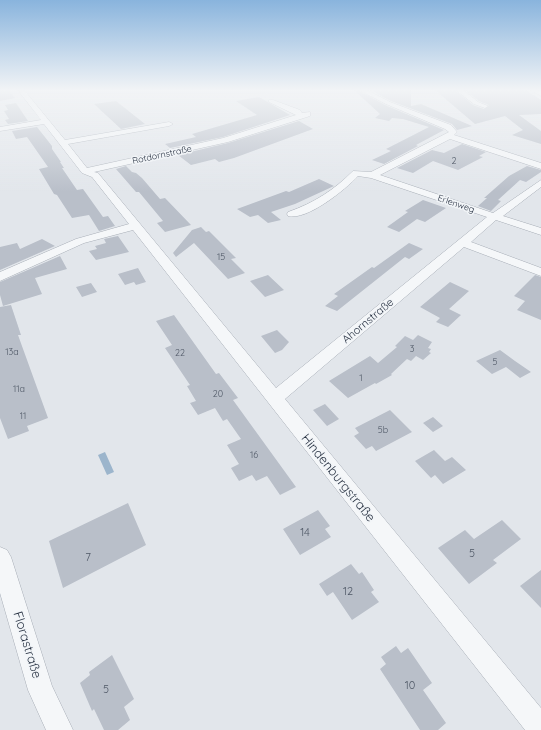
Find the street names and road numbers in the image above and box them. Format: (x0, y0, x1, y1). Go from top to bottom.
street label: Rotdornstraße (131, 143, 193, 167)
street label: Erlenweg (436, 193, 476, 215)
street label: Ahornstraße (340, 296, 396, 346)
street label: Hindenburgstraße (298, 431, 378, 525)
street label: Florastraße (9, 610, 45, 680)

